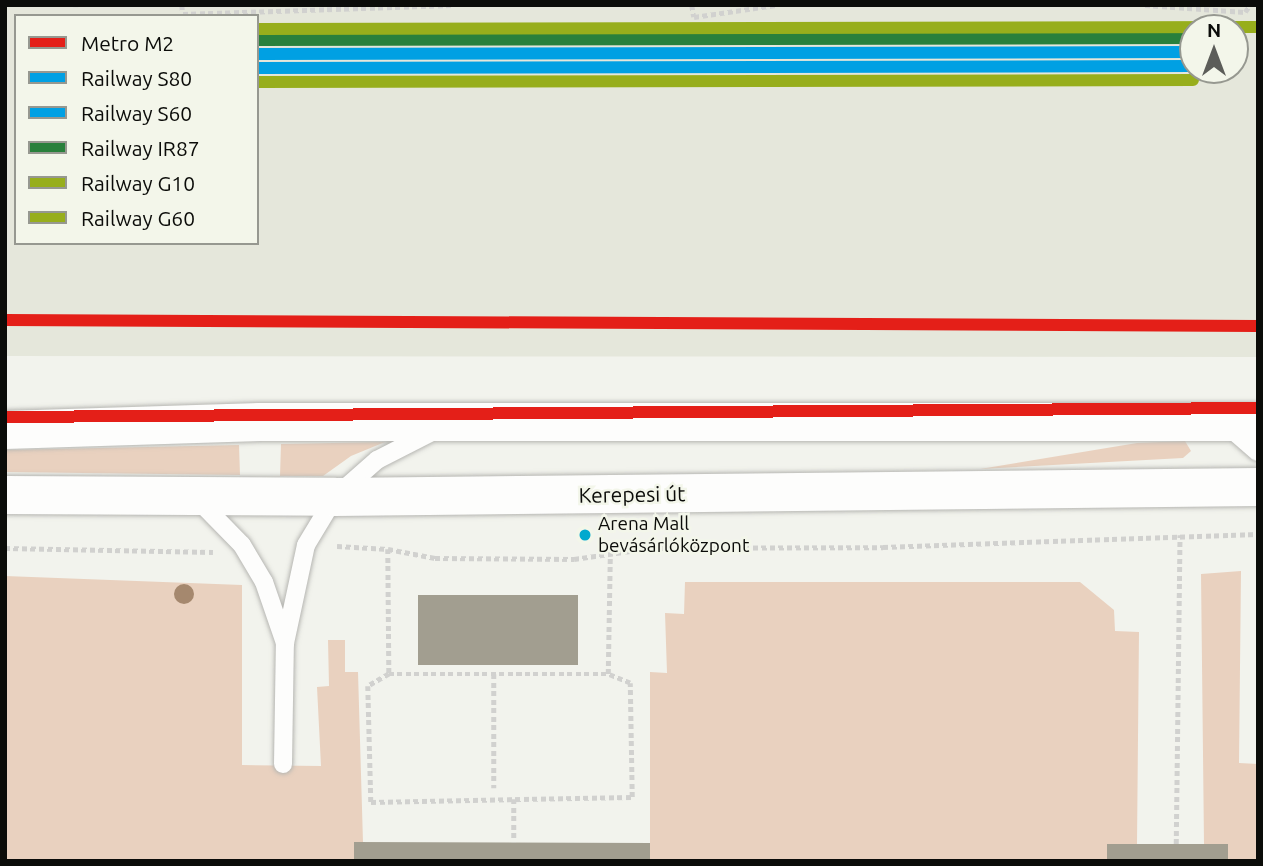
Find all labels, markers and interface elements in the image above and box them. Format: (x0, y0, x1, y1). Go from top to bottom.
legend (14, 14, 259, 245)
north arrow (1179, 14, 1249, 84)
text: N (1207, 19, 1221, 41)
text: Metro M2 (81, 31, 174, 55)
text: Railway S80 (81, 66, 192, 90)
text: Railway S60 (81, 101, 192, 125)
text: Railway IR87 (81, 136, 200, 160)
text: Railway G10 (81, 171, 195, 195)
text: Railway G60 (81, 206, 195, 230)
street label: Kerepesi út (578, 480, 686, 508)
place label: Arena Mall bevásárlóközpont (598, 513, 749, 557)
marker: Arena Mall bevásárlóközpont (578, 528, 592, 542)

